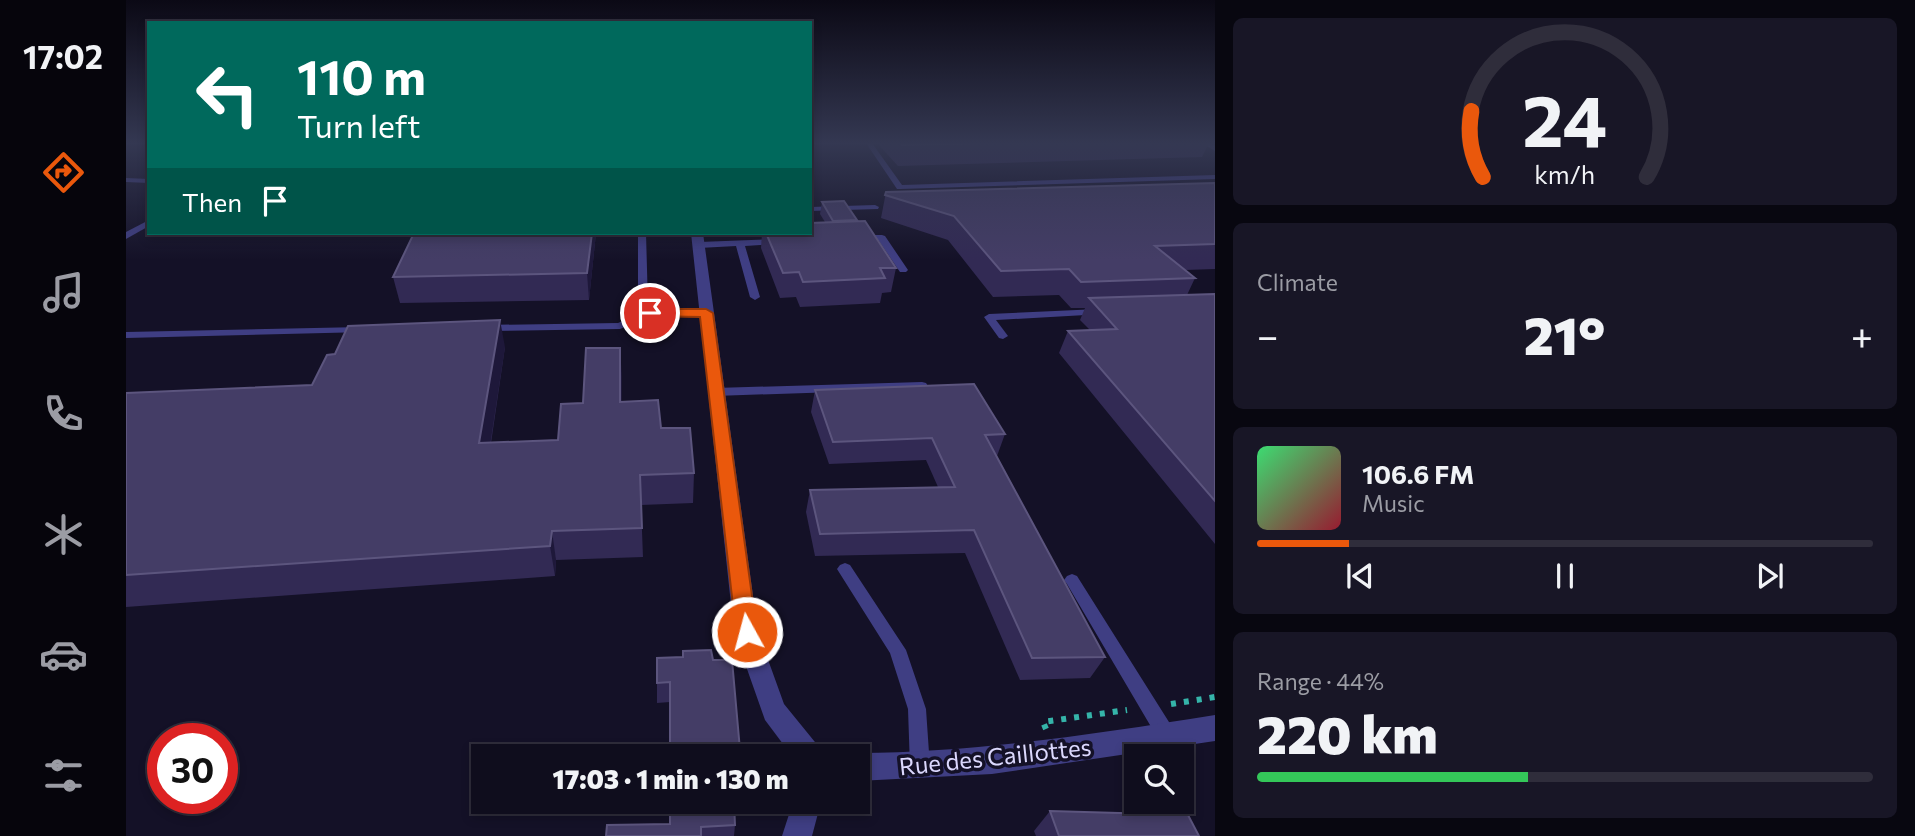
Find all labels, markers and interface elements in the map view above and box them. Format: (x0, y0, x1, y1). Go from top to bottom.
text: 17:02 (23, 36, 103, 76)
text: 110 m (297, 45, 426, 105)
icon: left (182, 49, 273, 140)
text: 24 (1522, 74, 1608, 163)
text: Turn left (297, 105, 421, 145)
icon: directions (39, 148, 88, 197)
text: km/h (1535, 159, 1595, 189)
icon: arrive (256, 182, 294, 220)
text: Then (182, 186, 242, 217)
icon: music (39, 268, 88, 317)
text: Climate (1257, 268, 1338, 296)
pin (620, 283, 680, 343)
icon: arrive (631, 294, 669, 332)
text: 21° (1524, 302, 1605, 366)
text: − (1257, 311, 1279, 358)
text: + (1851, 311, 1873, 358)
icon: phone (39, 389, 88, 438)
text: 106.6 FM (1362, 458, 1474, 489)
text: Music (1362, 489, 1425, 517)
icon: climate (39, 510, 88, 559)
icon: previous (1341, 557, 1379, 595)
icon: pause (1546, 557, 1584, 595)
icon: next (1751, 557, 1789, 595)
position arrow (710, 595, 784, 669)
icon: car (39, 630, 88, 679)
text: Range · 44% (1257, 667, 1384, 695)
text: 220 km (1257, 701, 1438, 765)
speed limit sign: 30 (147, 723, 238, 814)
street label: Rue des Caillottes (897, 731, 1093, 781)
map controls (1124, 744, 1194, 814)
button: search (1124, 744, 1194, 814)
icon: filters (39, 751, 88, 800)
text: 17:03 · 1 min · 130 m (553, 763, 788, 794)

